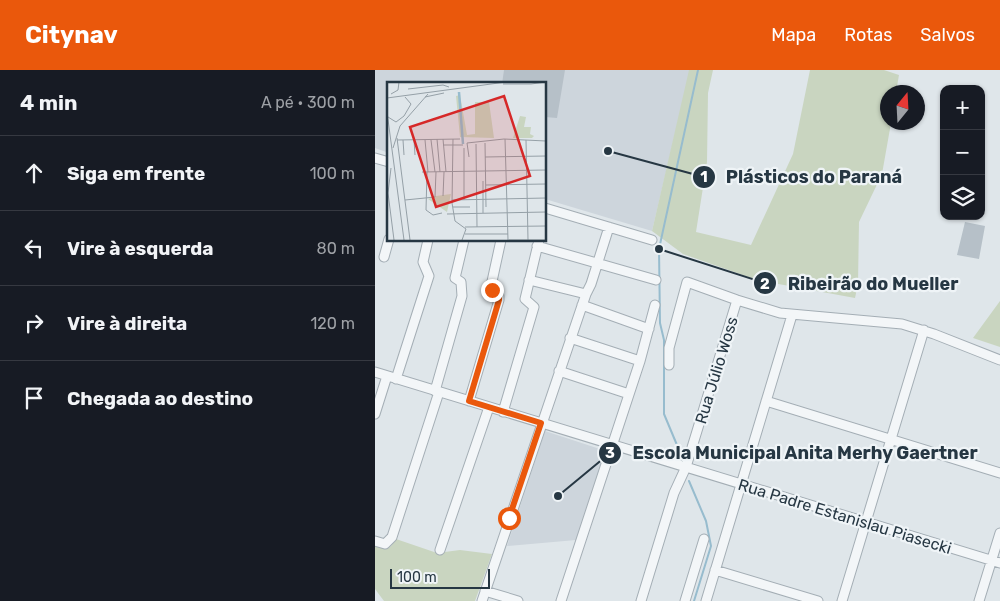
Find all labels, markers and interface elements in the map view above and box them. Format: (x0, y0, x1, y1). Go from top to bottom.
text: Citynav (25, 21, 118, 49)
text: Mapa (771, 24, 816, 46)
text: Rotas (844, 24, 892, 46)
text: Salvos (920, 24, 975, 46)
inset map (387, 82, 546, 241)
north arrow (880, 85, 925, 130)
map controls (940, 85, 985, 220)
button: + (940, 85, 985, 130)
text: 4 min (20, 90, 78, 115)
text: A pé · 300 m (261, 93, 355, 112)
button: − (940, 130, 985, 175)
icon: ahead (20, 159, 48, 187)
callout: Plásticos do Paraná (691, 160, 913, 193)
text: Siga em frente (67, 162, 205, 185)
text: 100 m (310, 164, 355, 183)
text: Plásticos do Paraná (726, 166, 902, 188)
text: 1 (700, 168, 708, 186)
button: layers (940, 175, 985, 220)
icon: left (20, 234, 48, 262)
text: Vire à esquerda (67, 237, 214, 260)
text: 80 m (317, 239, 355, 258)
callout: Ribeirão do Mueller (753, 267, 969, 300)
text: Ribeirão do Mueller (788, 273, 958, 295)
text: 2 (760, 275, 770, 293)
route end (481, 279, 504, 302)
icon: right (20, 309, 48, 337)
text: Vire à direita (67, 312, 187, 335)
text: 120 m (310, 314, 355, 333)
street label: Rua Júlio Woss (691, 314, 742, 426)
icon: arrive (20, 384, 48, 412)
text: Chegada ao destino (67, 387, 253, 410)
callout: Escola Municipal Anita Merhy Gaertner (597, 437, 988, 470)
text: Escola Municipal Anita Merhy Gaertner (632, 442, 978, 464)
text: 3 (605, 444, 615, 462)
street label: Rua Padre Estanislau Piasecki (736, 475, 954, 558)
route start (498, 507, 521, 530)
scale bar (390, 566, 490, 589)
text: 100 m (397, 569, 437, 586)

